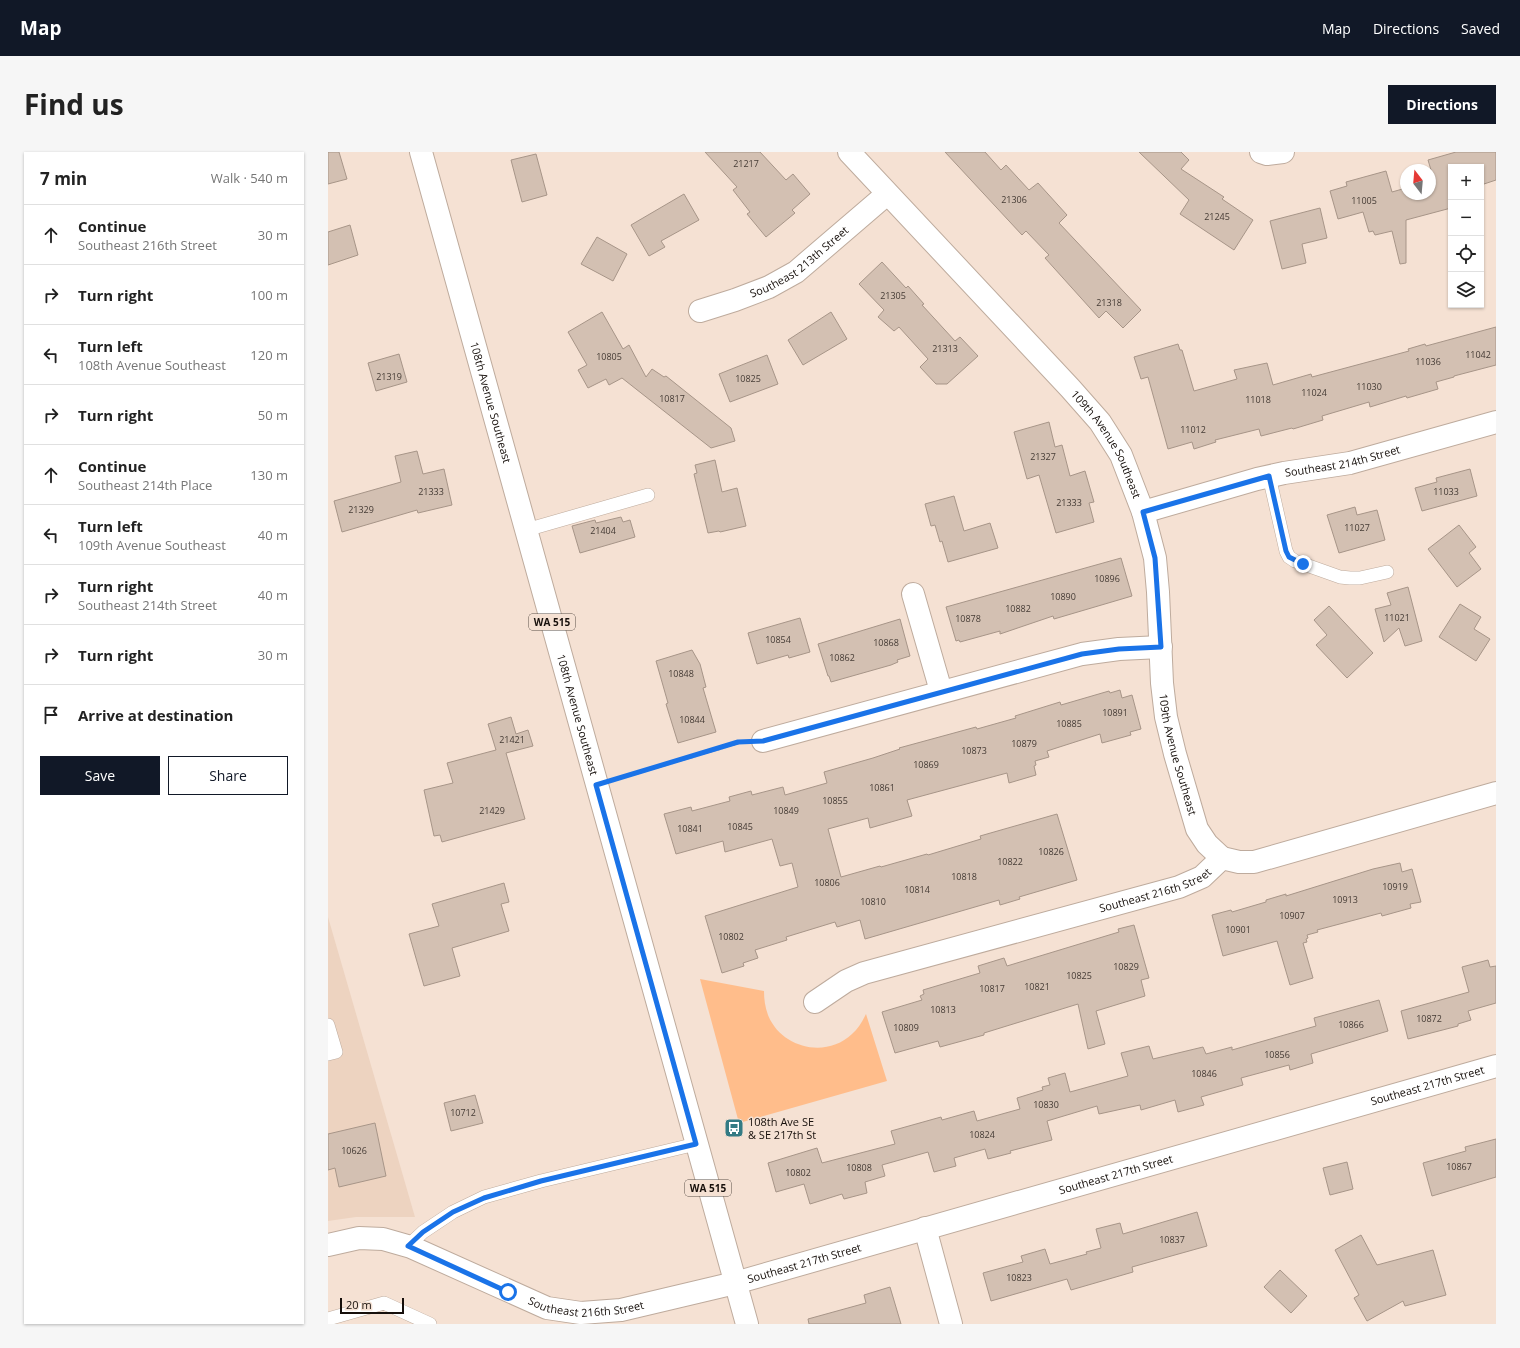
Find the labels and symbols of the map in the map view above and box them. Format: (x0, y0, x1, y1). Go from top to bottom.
house number: 21217 (733, 157, 759, 170)
north arrow (1400, 164, 1436, 200)
house number: 21306 (1001, 193, 1027, 206)
house number: 11005 (1351, 194, 1377, 207)
house number: 21245 (1204, 210, 1230, 223)
street label: Southeast 213th Street (748, 222, 851, 301)
house number: 21305 (880, 289, 906, 302)
house number: 21318 (1096, 296, 1122, 309)
street label: 108th Avenue Southeast (467, 340, 515, 465)
house number: 21313 (932, 342, 958, 355)
house number: 11042 (1465, 348, 1491, 361)
house number: 10805 (596, 350, 622, 363)
house number: 11036 (1415, 355, 1441, 368)
house number: 21319 (376, 370, 402, 383)
house number: 10825 (735, 372, 761, 385)
house number: 11030 (1356, 380, 1382, 393)
house number: 11024 (1301, 386, 1327, 399)
street label: 109th Avenue Southeast (1068, 387, 1145, 500)
house number: 10817 (659, 392, 685, 405)
house number: 11018 (1245, 393, 1271, 406)
house number: 11012 (1180, 423, 1206, 436)
street label: Southeast 214th Street (1284, 441, 1402, 480)
house number: 21327 (1030, 450, 1056, 463)
house number: 21333 (418, 485, 444, 498)
house number: 11033 (1433, 485, 1459, 498)
house number: 21333 (1056, 496, 1082, 509)
house number: 21329 (348, 503, 374, 516)
house number: 11027 (1344, 521, 1370, 534)
house number: 21404 (590, 524, 616, 537)
route end (1294, 555, 1312, 573)
house number: 10896 (1094, 572, 1120, 585)
house number: 10890 (1050, 590, 1076, 603)
house number: 10882 (1005, 602, 1031, 615)
house number: 11021 (1384, 611, 1410, 624)
house number: 10878 (955, 612, 981, 625)
road number: WA 515 (529, 614, 575, 630)
house number: 10854 (765, 633, 791, 646)
house number: 10868 (873, 636, 899, 649)
house number: 10862 (829, 651, 855, 664)
street label: 108th Avenue Southeast (554, 652, 602, 777)
house number: 10848 (668, 667, 694, 680)
street label: 109th Avenue Southeast (1156, 693, 1201, 817)
house number: 10891 (1102, 706, 1128, 719)
house number: 10844 (679, 713, 705, 726)
house number: 10885 (1056, 717, 1082, 730)
house number: 21421 (499, 733, 525, 746)
house number: 10879 (1011, 737, 1037, 750)
house number: 10873 (961, 744, 987, 757)
house number: 10869 (913, 758, 939, 771)
house number: 10861 (869, 781, 895, 794)
house number: 10855 (822, 794, 848, 807)
house number: 21429 (479, 804, 505, 817)
house number: 10849 (773, 804, 799, 817)
house number: 10845 (727, 820, 753, 833)
house number: 10841 (677, 822, 703, 835)
house number: 10826 (1038, 845, 1064, 858)
house number: 10822 (997, 855, 1023, 868)
street label: Southeast 216th Street (1097, 864, 1214, 915)
house number: 10818 (951, 870, 977, 883)
house number: 10806 (814, 876, 840, 889)
house number: 10919 (1382, 880, 1408, 893)
house number: 10814 (904, 883, 930, 896)
house number: 10913 (1332, 893, 1358, 906)
house number: 10810 (860, 895, 886, 908)
house number: 10907 (1279, 909, 1305, 922)
house number: 10901 (1225, 923, 1251, 936)
house number: 10802 (718, 930, 744, 943)
house number: 10829 (1113, 960, 1139, 973)
house number: 10825 (1066, 969, 1092, 982)
house number: 10821 (1024, 980, 1050, 993)
house number: 10817 (979, 982, 1005, 995)
house number: 10813 (930, 1003, 956, 1016)
house number: 10872 (1416, 1012, 1442, 1025)
house number: 10866 (1338, 1018, 1364, 1031)
house number: 10809 (893, 1021, 919, 1034)
house number: 10856 (1264, 1048, 1290, 1061)
street label: Southeast 217th Street (1369, 1062, 1486, 1108)
house number: 10846 (1191, 1067, 1217, 1080)
house number: 10830 (1033, 1098, 1059, 1111)
house number: 10712 (450, 1106, 476, 1119)
place label: 108th Ave SE & SE 217th St (748, 1114, 816, 1142)
bus stop icon: 108th Ave SE & SE 217th St (723, 1117, 745, 1139)
house number: 10824 (969, 1128, 995, 1141)
house number: 10626 (341, 1144, 367, 1157)
street label: Southeast 217th Street (1057, 1151, 1174, 1197)
house number: 10867 (1446, 1160, 1472, 1173)
house number: 10808 (846, 1161, 872, 1174)
house number: 10802 (785, 1166, 811, 1179)
road number: WA 515 (685, 1180, 731, 1196)
house number: 10837 (1159, 1233, 1185, 1246)
street label: Southeast 217th Street (745, 1239, 863, 1286)
house number: 10823 (1006, 1271, 1032, 1284)
route start (499, 1283, 517, 1301)
street label: Southeast 216th Street (526, 1293, 645, 1320)
scale bar (340, 1296, 404, 1315)

